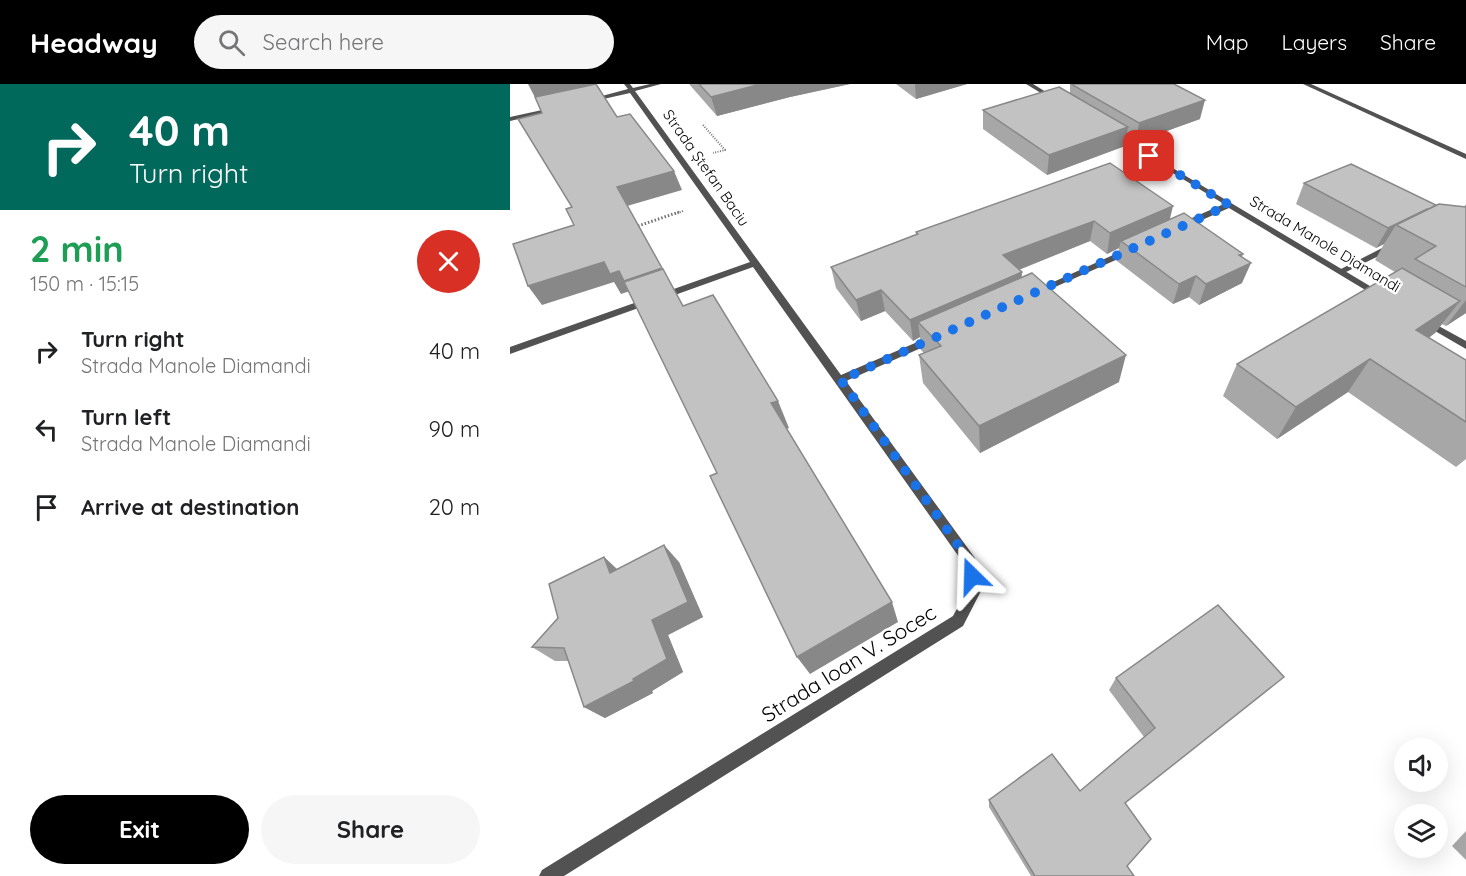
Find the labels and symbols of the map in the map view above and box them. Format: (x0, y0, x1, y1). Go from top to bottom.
street label: Strada Ștefan Baciu (659, 106, 754, 230)
pin (1123, 130, 1174, 181)
street label: Strada Manole Diamandi (1246, 191, 1404, 296)
position arrow (940, 544, 1004, 608)
street label: Strada Ioan V. Socec (756, 599, 941, 727)

